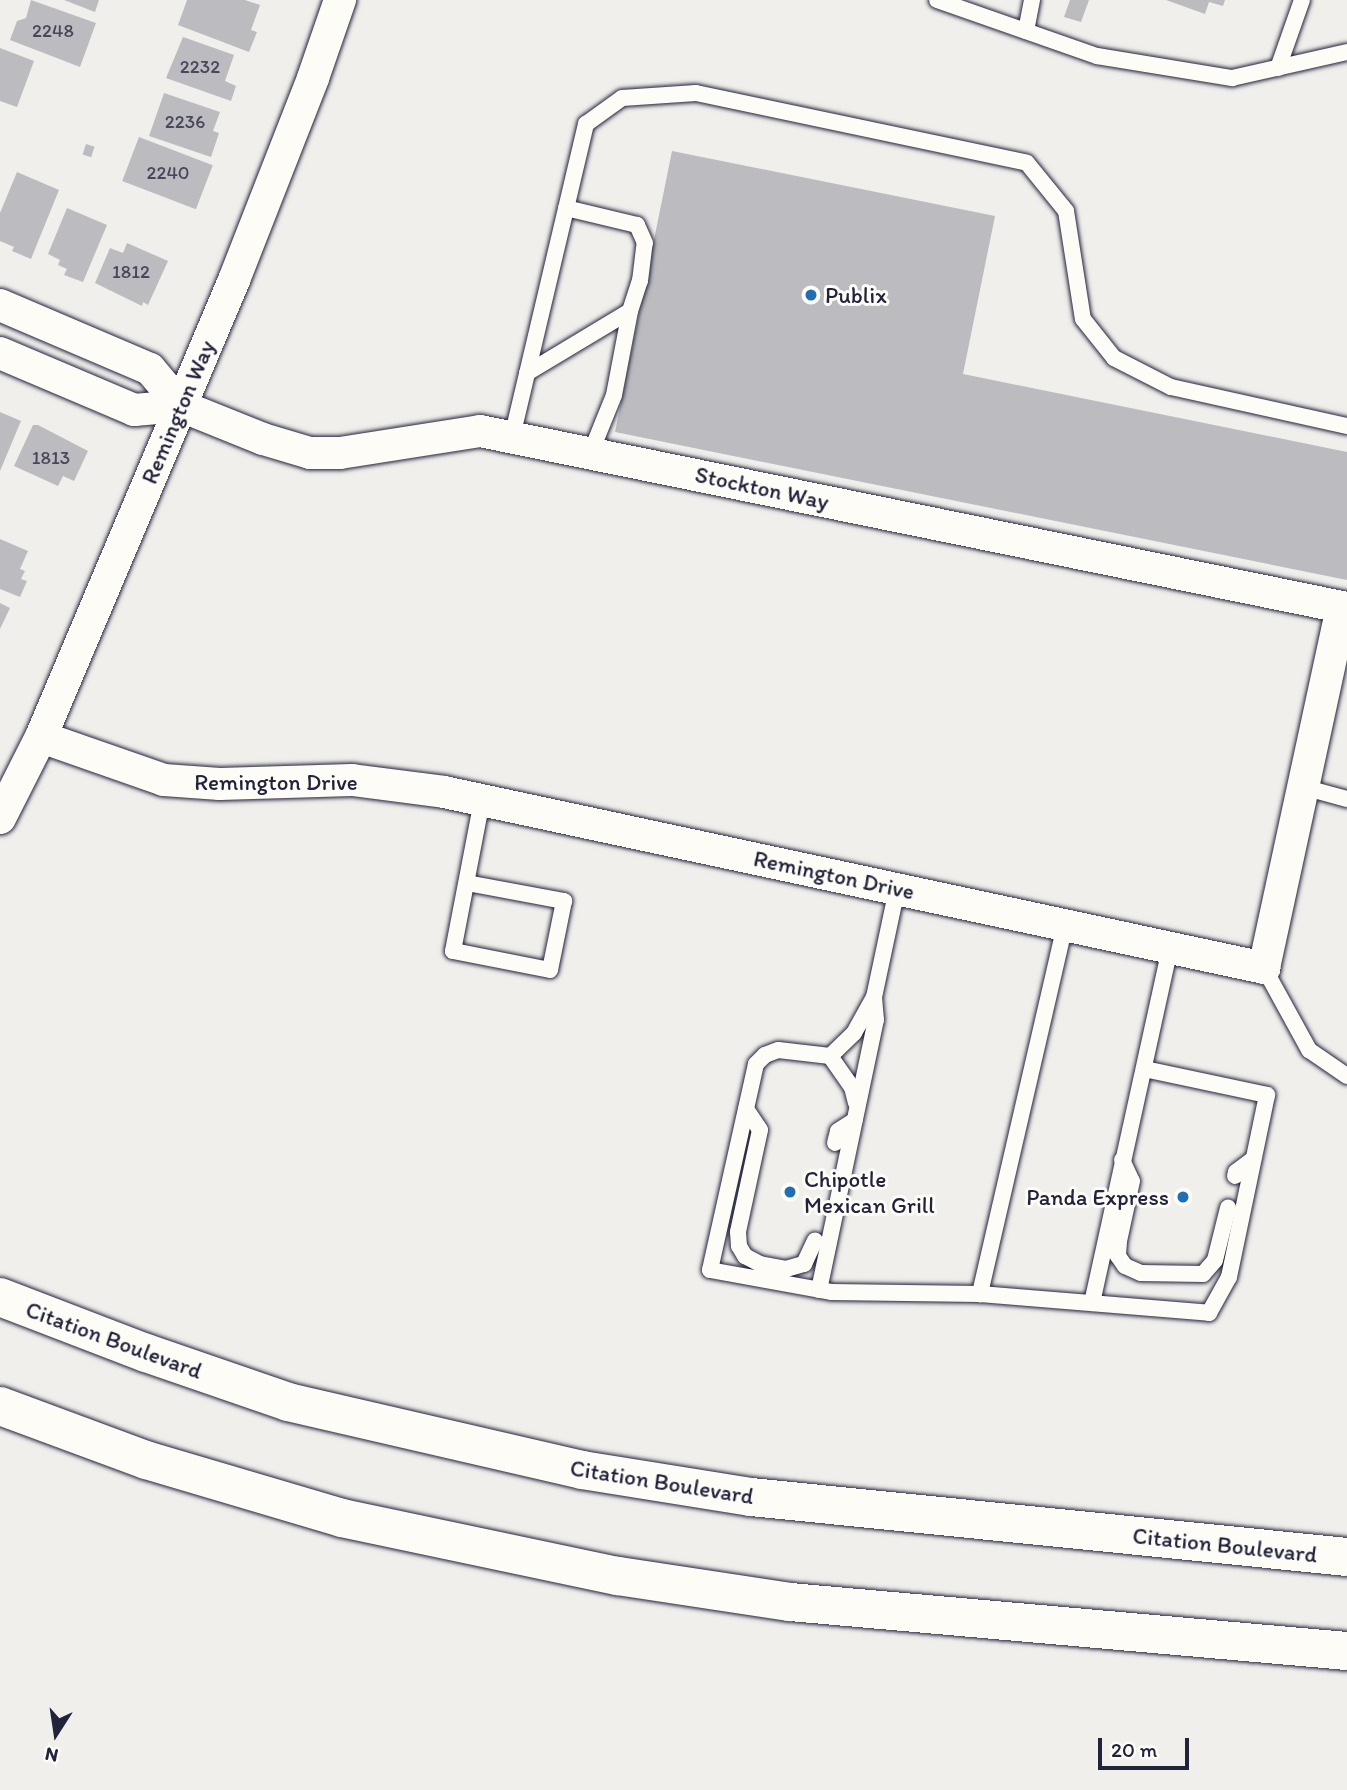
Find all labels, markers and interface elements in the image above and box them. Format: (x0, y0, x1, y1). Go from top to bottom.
house number: 2248 (32, 20, 74, 42)
house number: 2232 (180, 56, 220, 78)
house number: 2236 (165, 111, 205, 133)
house number: 2240 (146, 162, 190, 184)
house number: 1812 (112, 261, 150, 283)
place label: Publix (825, 281, 887, 309)
marker: Publix (803, 287, 819, 303)
street label: Remington Way (135, 336, 221, 488)
house number: 1813 (32, 447, 70, 469)
street label: Stockton Way (693, 460, 831, 516)
street label: Remington Drive (194, 768, 358, 796)
street label: Remington Drive (751, 844, 917, 906)
place label: Chipotle Mexican Grill (804, 1165, 935, 1219)
place label: Panda Express (1027, 1183, 1169, 1211)
marker: Chipotle Mexican Grill (782, 1184, 798, 1200)
marker: Panda Express (1175, 1189, 1191, 1205)
street label: Citation Boulevard (22, 1295, 206, 1385)
street label: Citation Boulevard (568, 1454, 756, 1510)
street label: Citation Boulevard (1131, 1522, 1319, 1568)
north arrow (21, 1699, 91, 1769)
scale bar (1102, 1724, 1193, 1768)
text: 20 m (1111, 1737, 1157, 1762)
text: N (43, 1742, 60, 1768)

